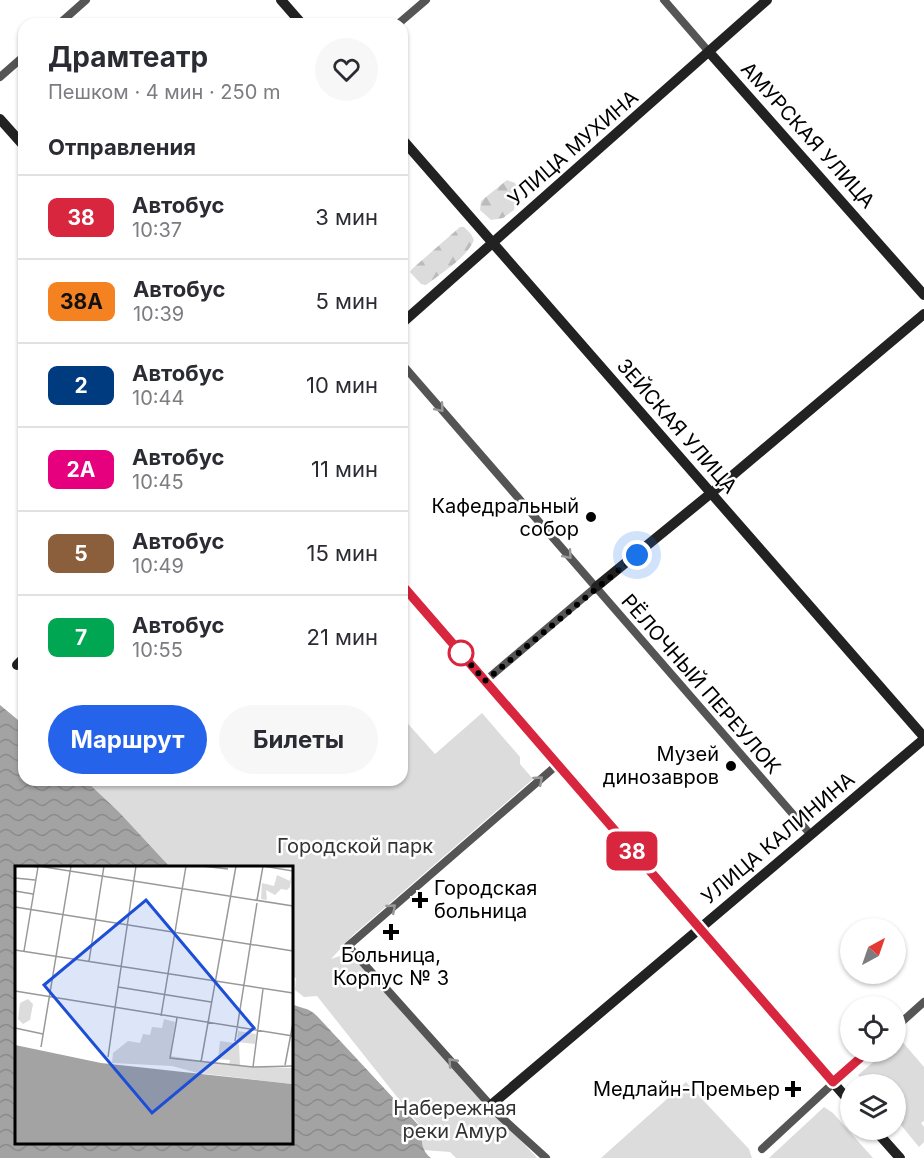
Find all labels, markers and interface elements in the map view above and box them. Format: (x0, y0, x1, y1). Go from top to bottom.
button: heart (315, 38, 378, 101)
text: Драмтеатр (48, 40, 208, 74)
street label: АМУРСКАЯ УЛИЦА (736, 57, 880, 213)
text: Пешком · 4 мин · 250 m (48, 80, 281, 104)
street label: УЛИЦА МУХИНА (503, 85, 643, 211)
text: Отправления (48, 134, 196, 160)
text: Автобус (132, 192, 225, 218)
text: 3 мин (315, 204, 378, 230)
text: 38 (67, 205, 95, 230)
text: 10:37 (132, 218, 182, 242)
text: Автобус (133, 276, 225, 302)
text: 5 мин (315, 288, 378, 314)
text: 38А (60, 289, 103, 314)
text: 10:39 (133, 302, 184, 326)
street label: ЗЕЙСКАЯ УЛИЦА (612, 353, 743, 498)
text: Автобус (132, 360, 225, 386)
text: 10 мин (306, 372, 378, 398)
text: 2 (74, 373, 88, 398)
text: 10:44 (132, 386, 184, 410)
one-way arrow (433, 401, 444, 412)
text: Автобус (132, 444, 225, 470)
text: 11 мин (311, 456, 378, 482)
text: 2А (67, 457, 95, 482)
text: 10:45 (132, 470, 184, 494)
place label: Кафедральный собор (432, 494, 579, 541)
marker: Кафедральный собор (584, 510, 598, 524)
text: Автобус (132, 528, 225, 554)
text: 15 мин (307, 540, 378, 566)
your location (622, 540, 652, 570)
text: 5 (74, 541, 88, 566)
one-way arrow (561, 548, 572, 559)
text: 10:49 (132, 554, 184, 578)
street label: РЁЛОЧНЫЙ ПЕРЕУЛОК (616, 589, 786, 779)
text: Автобус (132, 612, 225, 638)
text: 21 мин (306, 624, 378, 650)
text: 7 (75, 625, 87, 650)
text: 10:55 (132, 638, 183, 662)
unlabelled marker (448, 640, 474, 666)
button: Маршрут (48, 705, 207, 774)
button: Билеты (219, 705, 378, 774)
place label: Музей динозавров (603, 742, 719, 789)
marker: Музей динозавров (724, 759, 738, 773)
street label: УЛИЦА КАЛИНИНА (697, 767, 860, 909)
one-way arrow (532, 776, 543, 787)
line badge: 38 (605, 832, 659, 870)
park label: Городской парк (277, 834, 433, 858)
text: 38 (618, 839, 646, 864)
inset map (15, 866, 292, 1143)
place label: Городская больница (434, 876, 537, 923)
marker: Городская больница (411, 891, 429, 909)
one-way arrow (385, 904, 396, 915)
north arrow (840, 918, 906, 984)
map controls (840, 918, 906, 1140)
marker: Больница, Корпус № 3 (382, 923, 400, 941)
place label: Больница, Корпус № 3 (333, 943, 449, 990)
button: locate (840, 996, 906, 1062)
one-way arrow (448, 1058, 459, 1068)
button: layers (840, 1074, 906, 1140)
place label: Медлайн-Премьер (593, 1077, 780, 1101)
marker: Медлайн-Премьер (784, 1080, 802, 1098)
park label: Набережная реки Амур (393, 1096, 517, 1143)

